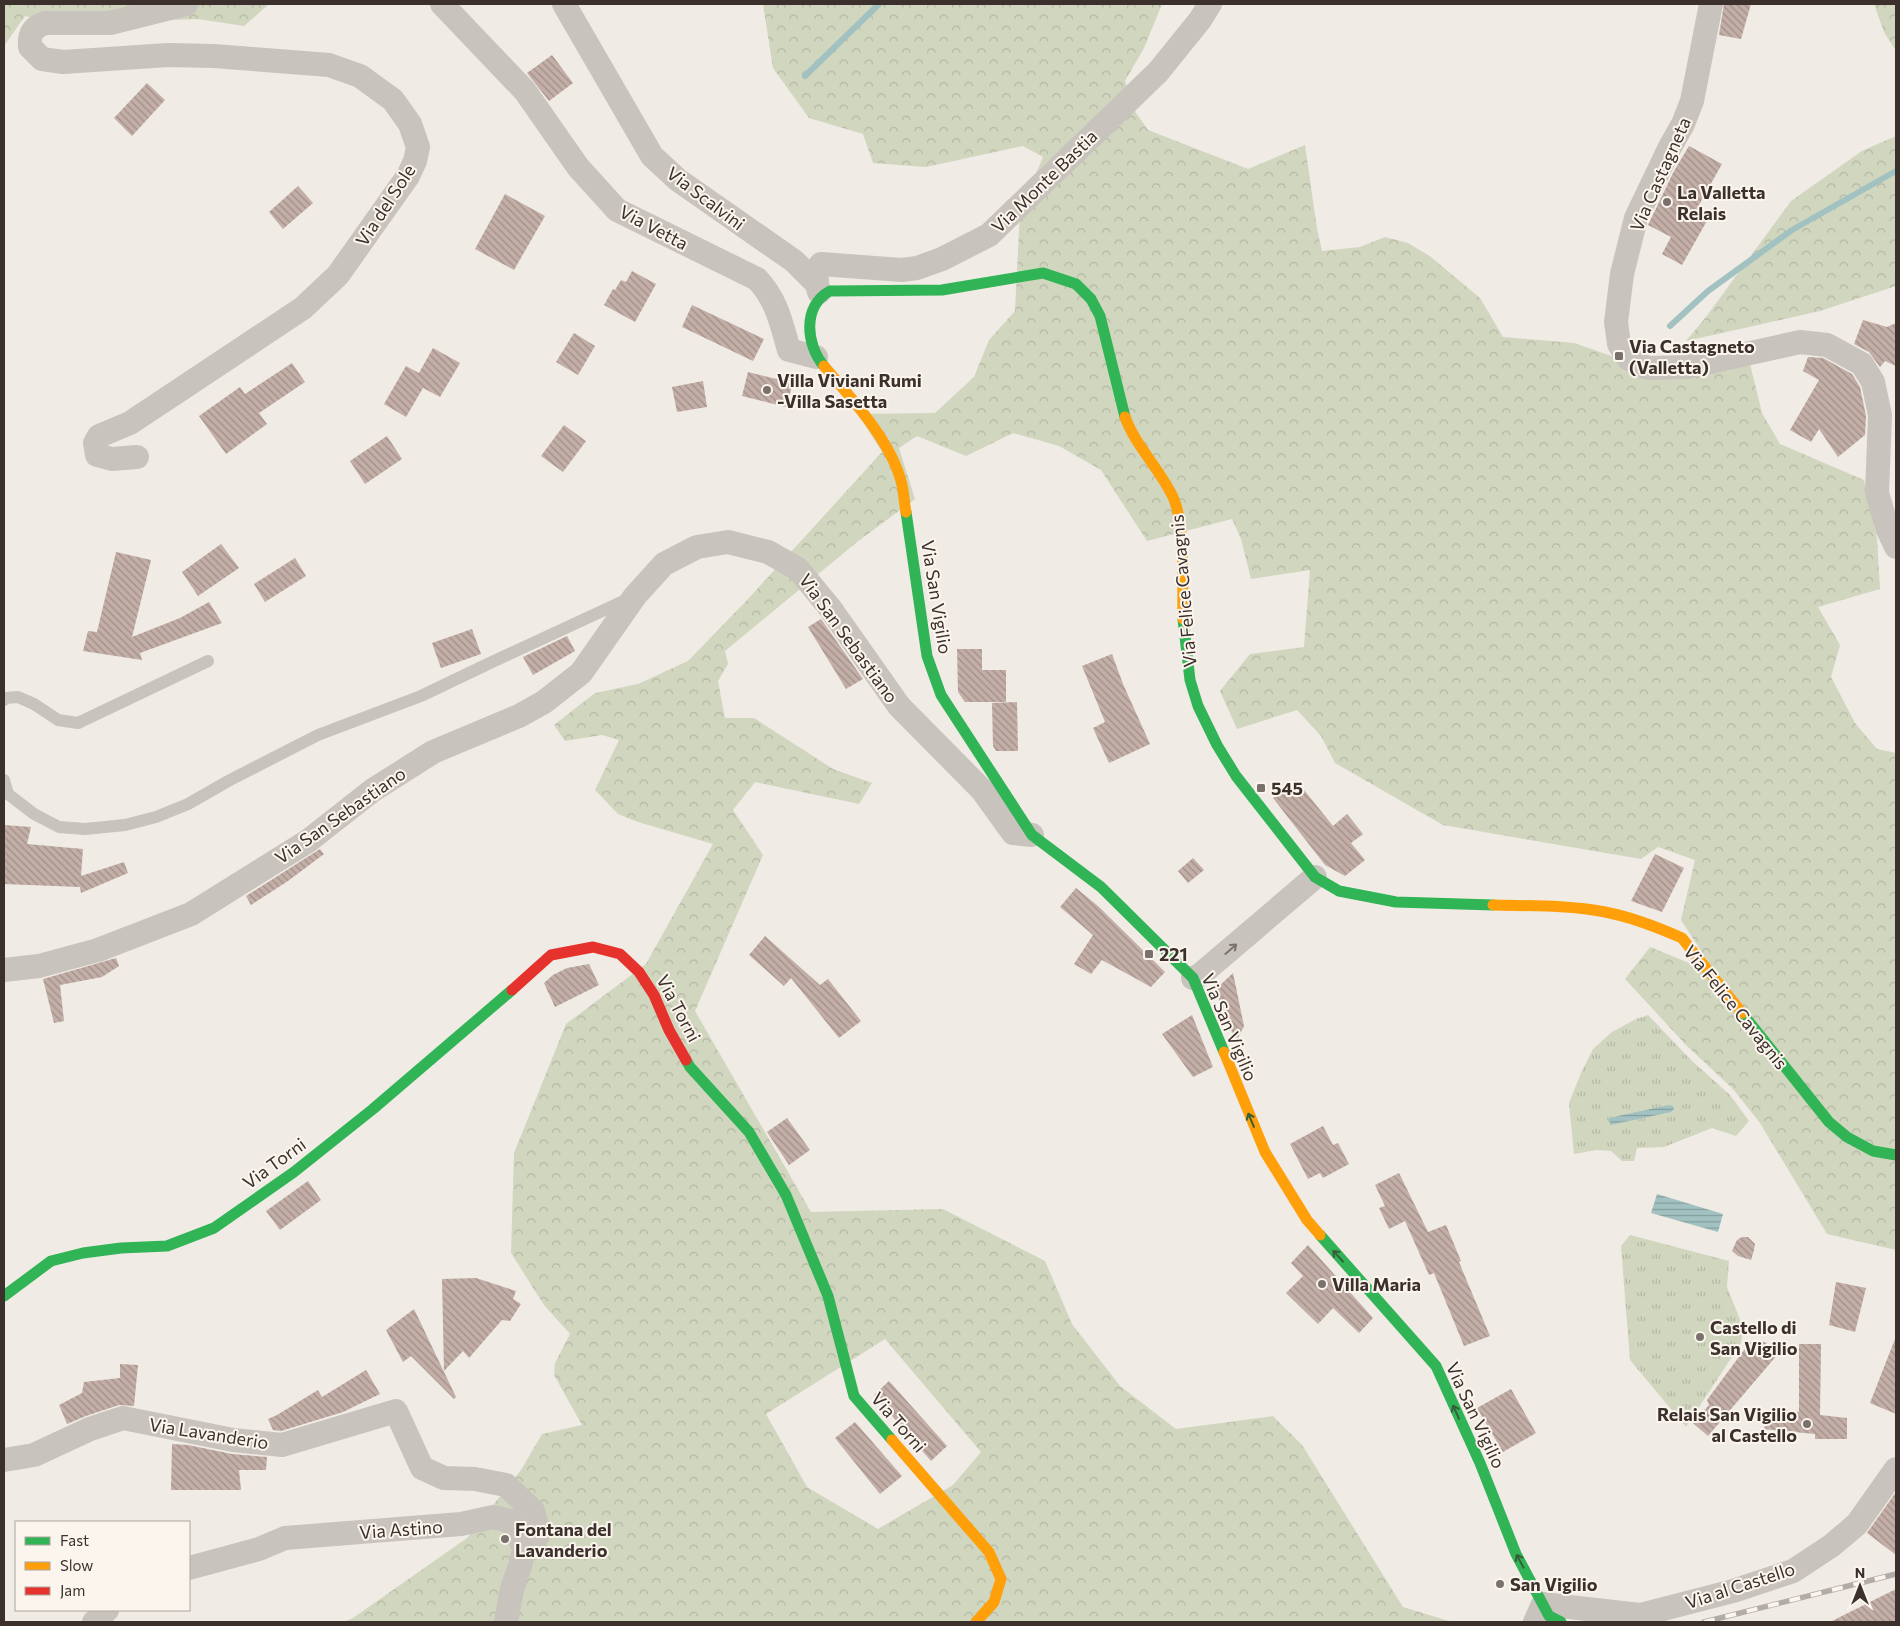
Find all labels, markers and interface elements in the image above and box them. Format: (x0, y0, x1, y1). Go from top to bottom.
street label: Via Castagneta (1625, 113, 1695, 235)
street label: Via Monte Bastia (986, 125, 1102, 237)
street label: Via del Sole (350, 160, 420, 250)
street label: Via Scalvini (663, 162, 749, 234)
place label: La Valletta Relais (1677, 181, 1766, 224)
marker: La Valletta Relais (1661, 196, 1673, 208)
street label: Via Vetta (616, 200, 692, 254)
place label: Via Castagneto (Valletta) (1629, 335, 1755, 378)
marker: Via Castagneto (Valletta) (1613, 350, 1625, 362)
place label: Villa Viviani Rumi -Villa Sasetta (777, 369, 922, 412)
marker: Villa Viviani Rumi -Villa Sasetta (761, 384, 773, 396)
street label: Via Felice Cavagnis (1165, 514, 1201, 668)
street label: Via San Vigilio (917, 539, 957, 655)
street label: Via San Sebastiano (795, 569, 903, 707)
street label: Via San Sebastiano (270, 762, 410, 868)
place label: 545 (1271, 777, 1303, 799)
marker: 545 (1255, 782, 1267, 794)
street label: Via Felice Cavagnis (1679, 941, 1793, 1073)
place label: 221 (1159, 943, 1188, 965)
one-way arrow (1224, 943, 1237, 954)
marker: 221 (1143, 948, 1155, 960)
street label: Via San Vigilio (1197, 970, 1263, 1084)
street label: Via Torni (652, 971, 706, 1045)
one-way arrow (1246, 1113, 1256, 1128)
street label: Via Torni (238, 1133, 310, 1193)
one-way arrow (1333, 1250, 1344, 1263)
place label: Villa Maria (1332, 1273, 1421, 1295)
marker: Villa Maria (1316, 1278, 1328, 1290)
place label: Castello di San Vigilio (1710, 1316, 1798, 1359)
marker: Castello di San Vigilio (1694, 1331, 1706, 1343)
street label: Via San Vigilio (1442, 1358, 1510, 1472)
street label: Via Torni (867, 1387, 931, 1457)
place label: Relais San Vigilio al Castello (1657, 1403, 1797, 1446)
one-way arrow (1451, 1405, 1461, 1420)
street label: Via Lavanderio (148, 1413, 270, 1453)
marker: Relais San Vigilio al Castello (1801, 1418, 1813, 1430)
street label: Via Astino (359, 1515, 443, 1543)
place label: Fontana del Lavanderio (515, 1518, 612, 1561)
legend (15, 1521, 190, 1611)
text: Fast (60, 1531, 89, 1549)
marker: Fontana del Lavanderio (499, 1533, 511, 1545)
one-way arrow (1515, 1554, 1525, 1569)
text: Slow (60, 1556, 93, 1574)
street label: Via al Castello (1682, 1557, 1798, 1613)
north arrow (1835, 1561, 1885, 1611)
text: N (1855, 1564, 1865, 1581)
place label: San Vigilio (1510, 1573, 1598, 1595)
marker: San Vigilio (1494, 1578, 1506, 1590)
text: Jam (60, 1581, 85, 1599)

